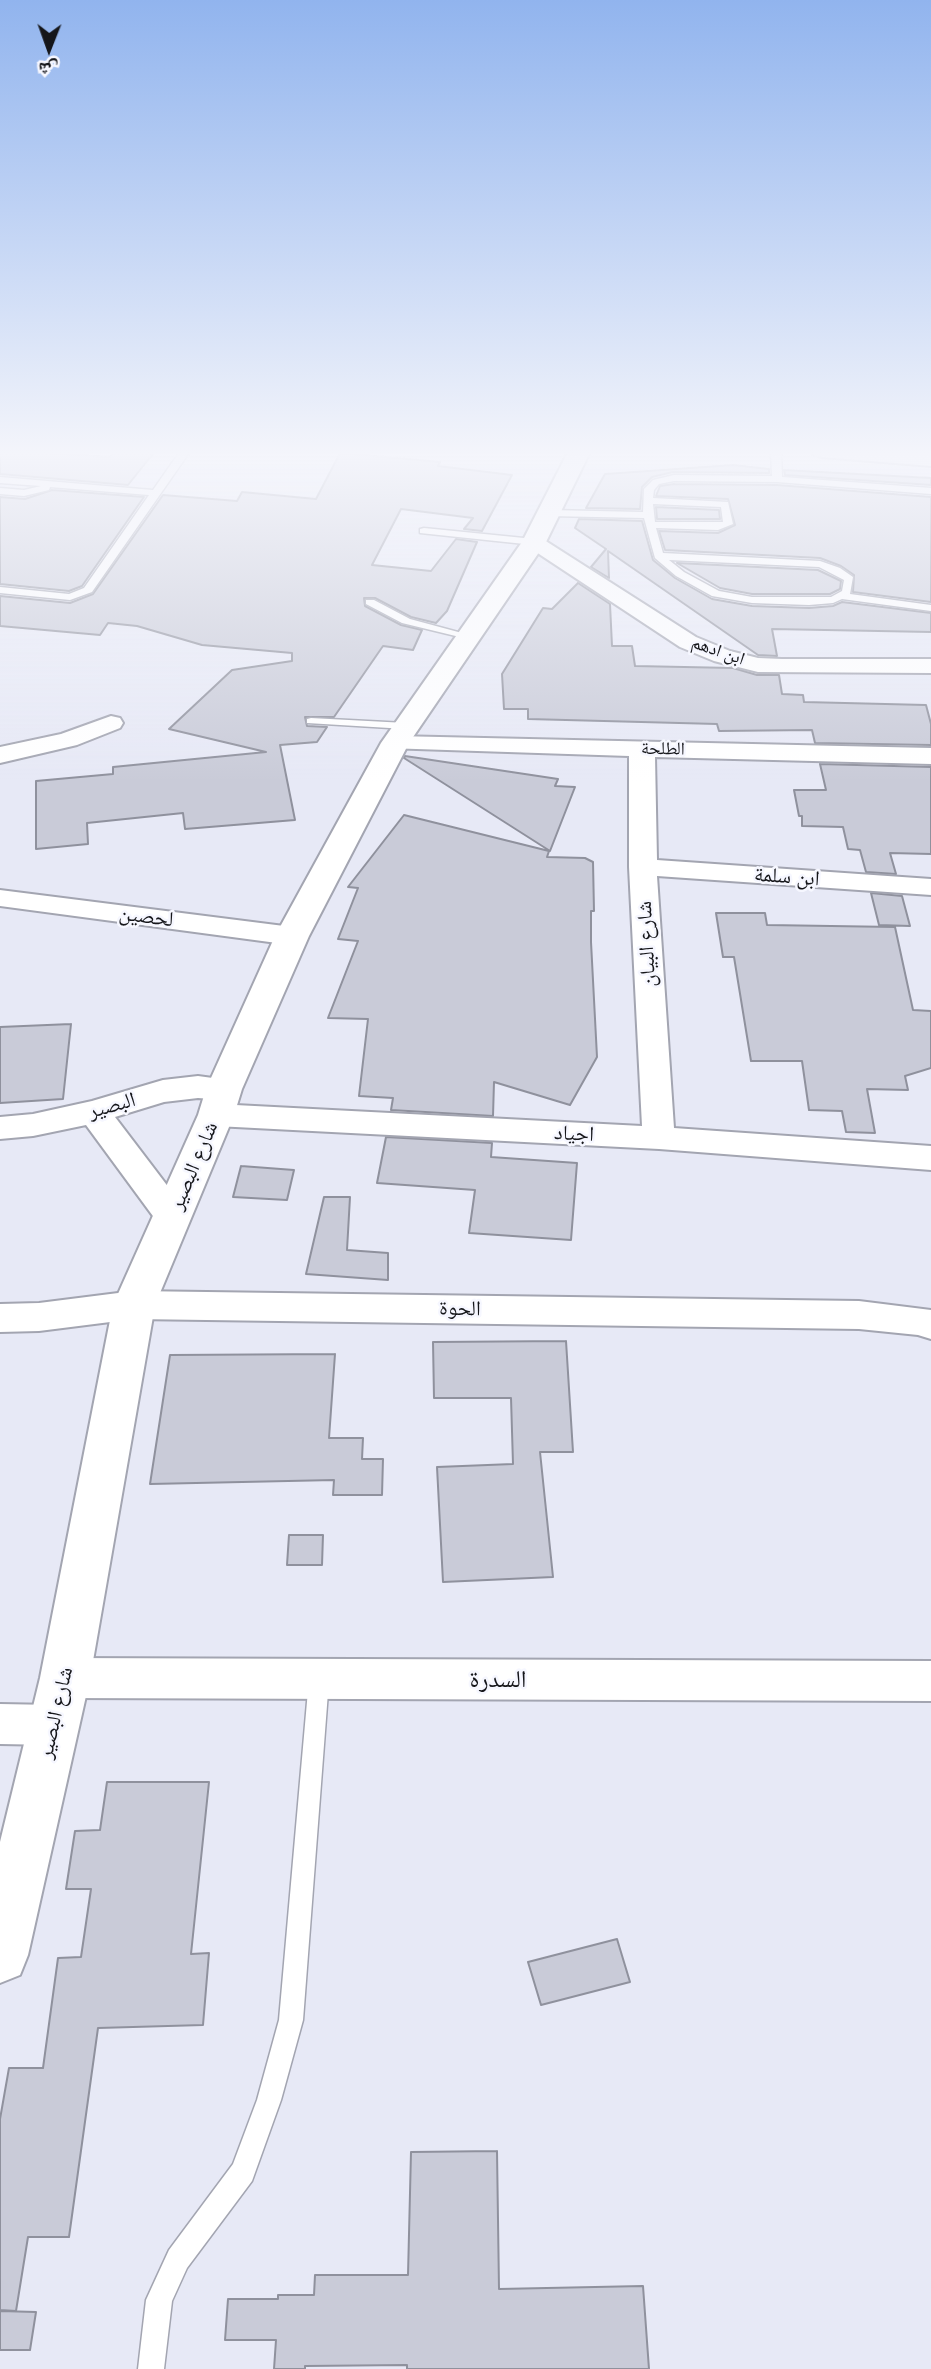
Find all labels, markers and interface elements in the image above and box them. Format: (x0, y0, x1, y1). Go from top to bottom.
north arrow (14, 14, 84, 84)
text: ش (38, 57, 59, 83)
street label: ابن ادهم (689, 632, 747, 670)
street label: الطلحة (641, 738, 685, 760)
street label: ابن سلمة (753, 862, 821, 892)
street label: شارع البيان (632, 900, 662, 988)
street label: لحصين (117, 901, 175, 933)
street label: البصير (85, 1087, 139, 1125)
street label: شارع البصير (164, 1118, 224, 1214)
street label: اجياد (553, 1120, 595, 1148)
street label: الحوة (439, 1296, 481, 1322)
street label: شارع البصير (33, 1665, 79, 1761)
street label: السدرة (469, 1666, 527, 1694)

